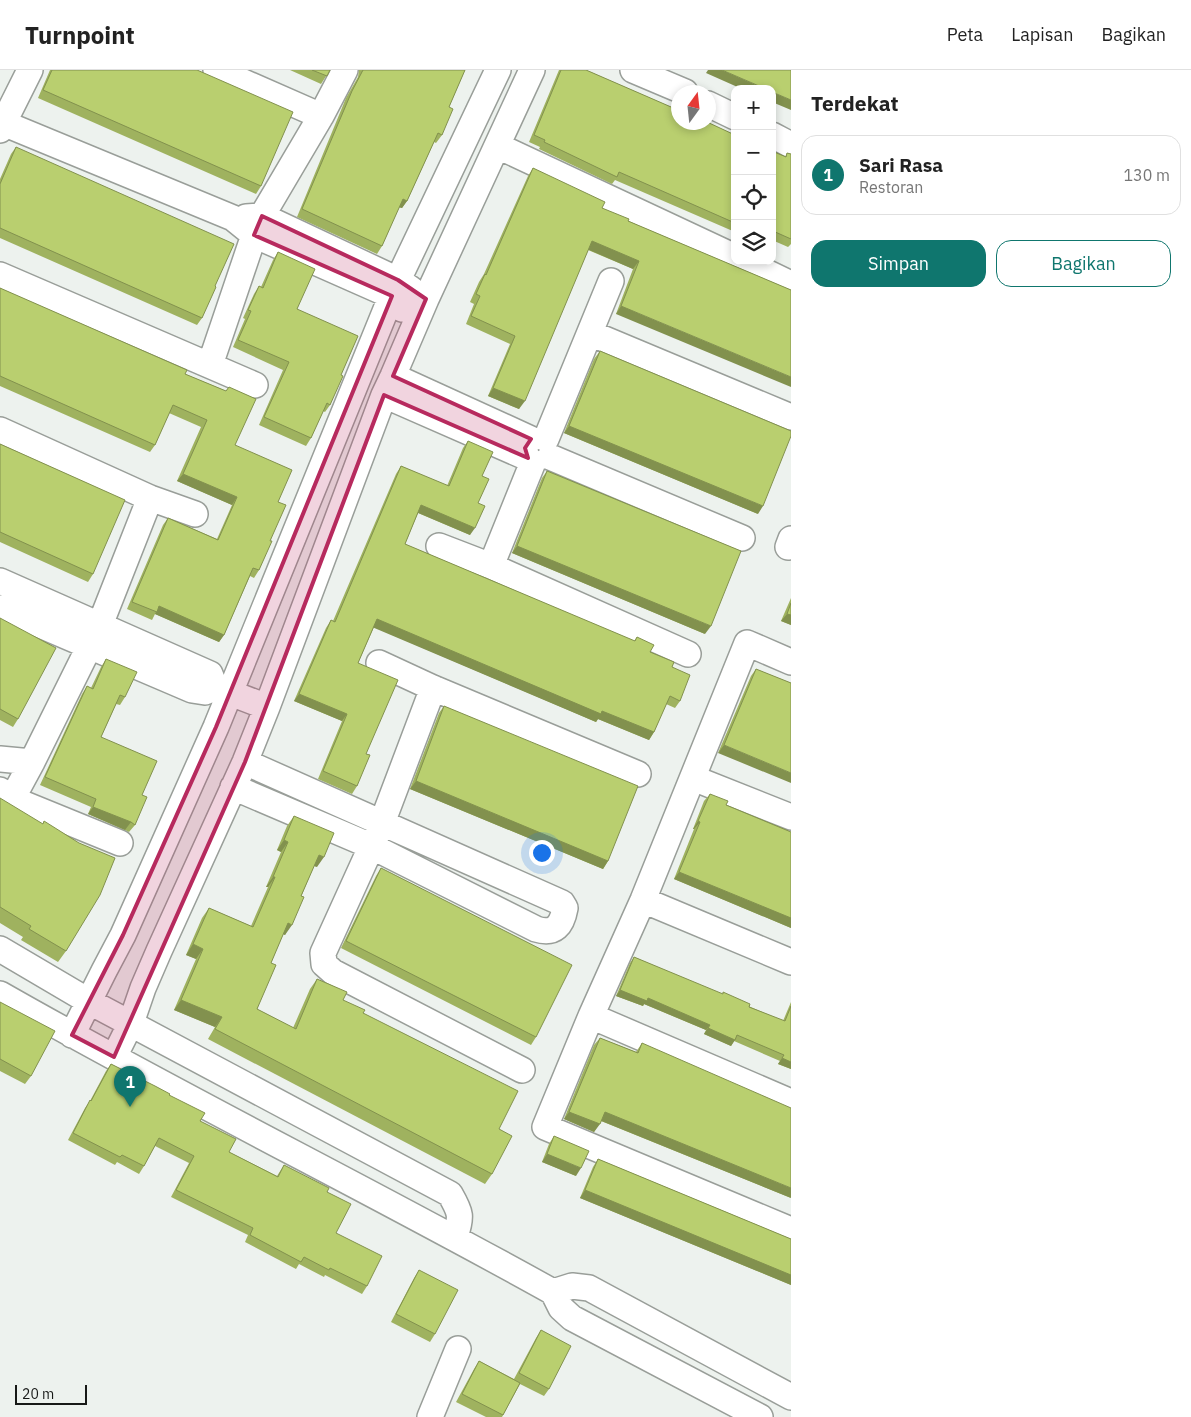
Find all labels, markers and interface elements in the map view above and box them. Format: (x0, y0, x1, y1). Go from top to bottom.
text: Turnpoint (25, 19, 135, 51)
text: Peta (947, 23, 983, 46)
text: Lapisan (1011, 23, 1073, 46)
text: Bagikan (1101, 23, 1166, 46)
north arrow (671, 85, 716, 130)
map controls (731, 85, 776, 265)
button: + (731, 85, 776, 130)
text: Terdekat (811, 89, 899, 117)
button: − (731, 130, 776, 175)
text: Sari Rasa (859, 153, 943, 177)
text: 1 (823, 165, 833, 185)
text: 130 m (1123, 165, 1170, 185)
button: locate (731, 175, 776, 220)
text: Restoran (859, 177, 923, 197)
button: layers (731, 220, 776, 265)
button: Simpan (811, 240, 986, 287)
button: Bagikan (996, 240, 1171, 287)
your location (529, 840, 555, 866)
pin: 1 (114, 1066, 146, 1107)
scale bar (15, 1382, 88, 1405)
text: 20 m (22, 1385, 54, 1403)

